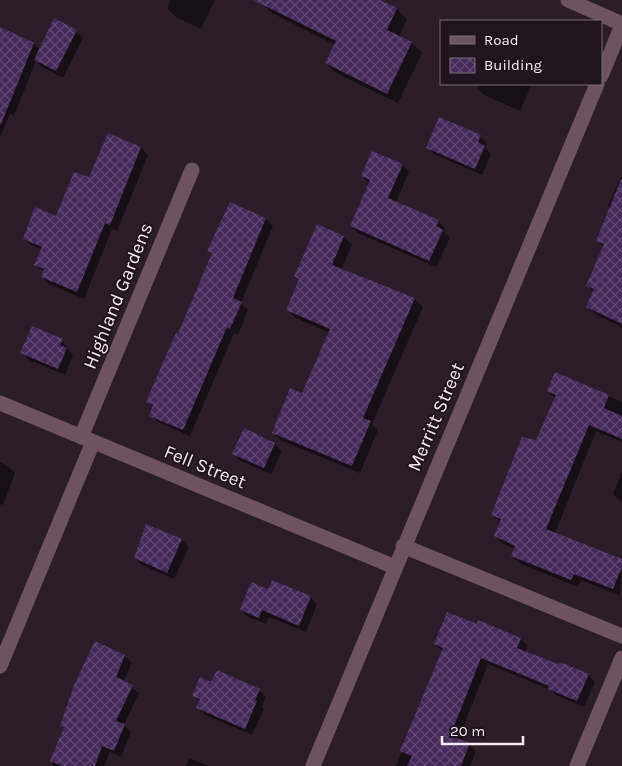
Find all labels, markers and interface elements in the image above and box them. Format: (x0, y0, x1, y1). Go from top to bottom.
legend (440, 20, 602, 85)
text: Road (484, 31, 519, 49)
text: Building (484, 56, 542, 74)
street label: Highland Gardens (79, 220, 157, 372)
street label: Merritt Street (403, 359, 469, 475)
street label: Fell Street (161, 441, 249, 493)
scale bar (442, 714, 523, 746)
text: 20 m (450, 722, 485, 740)

